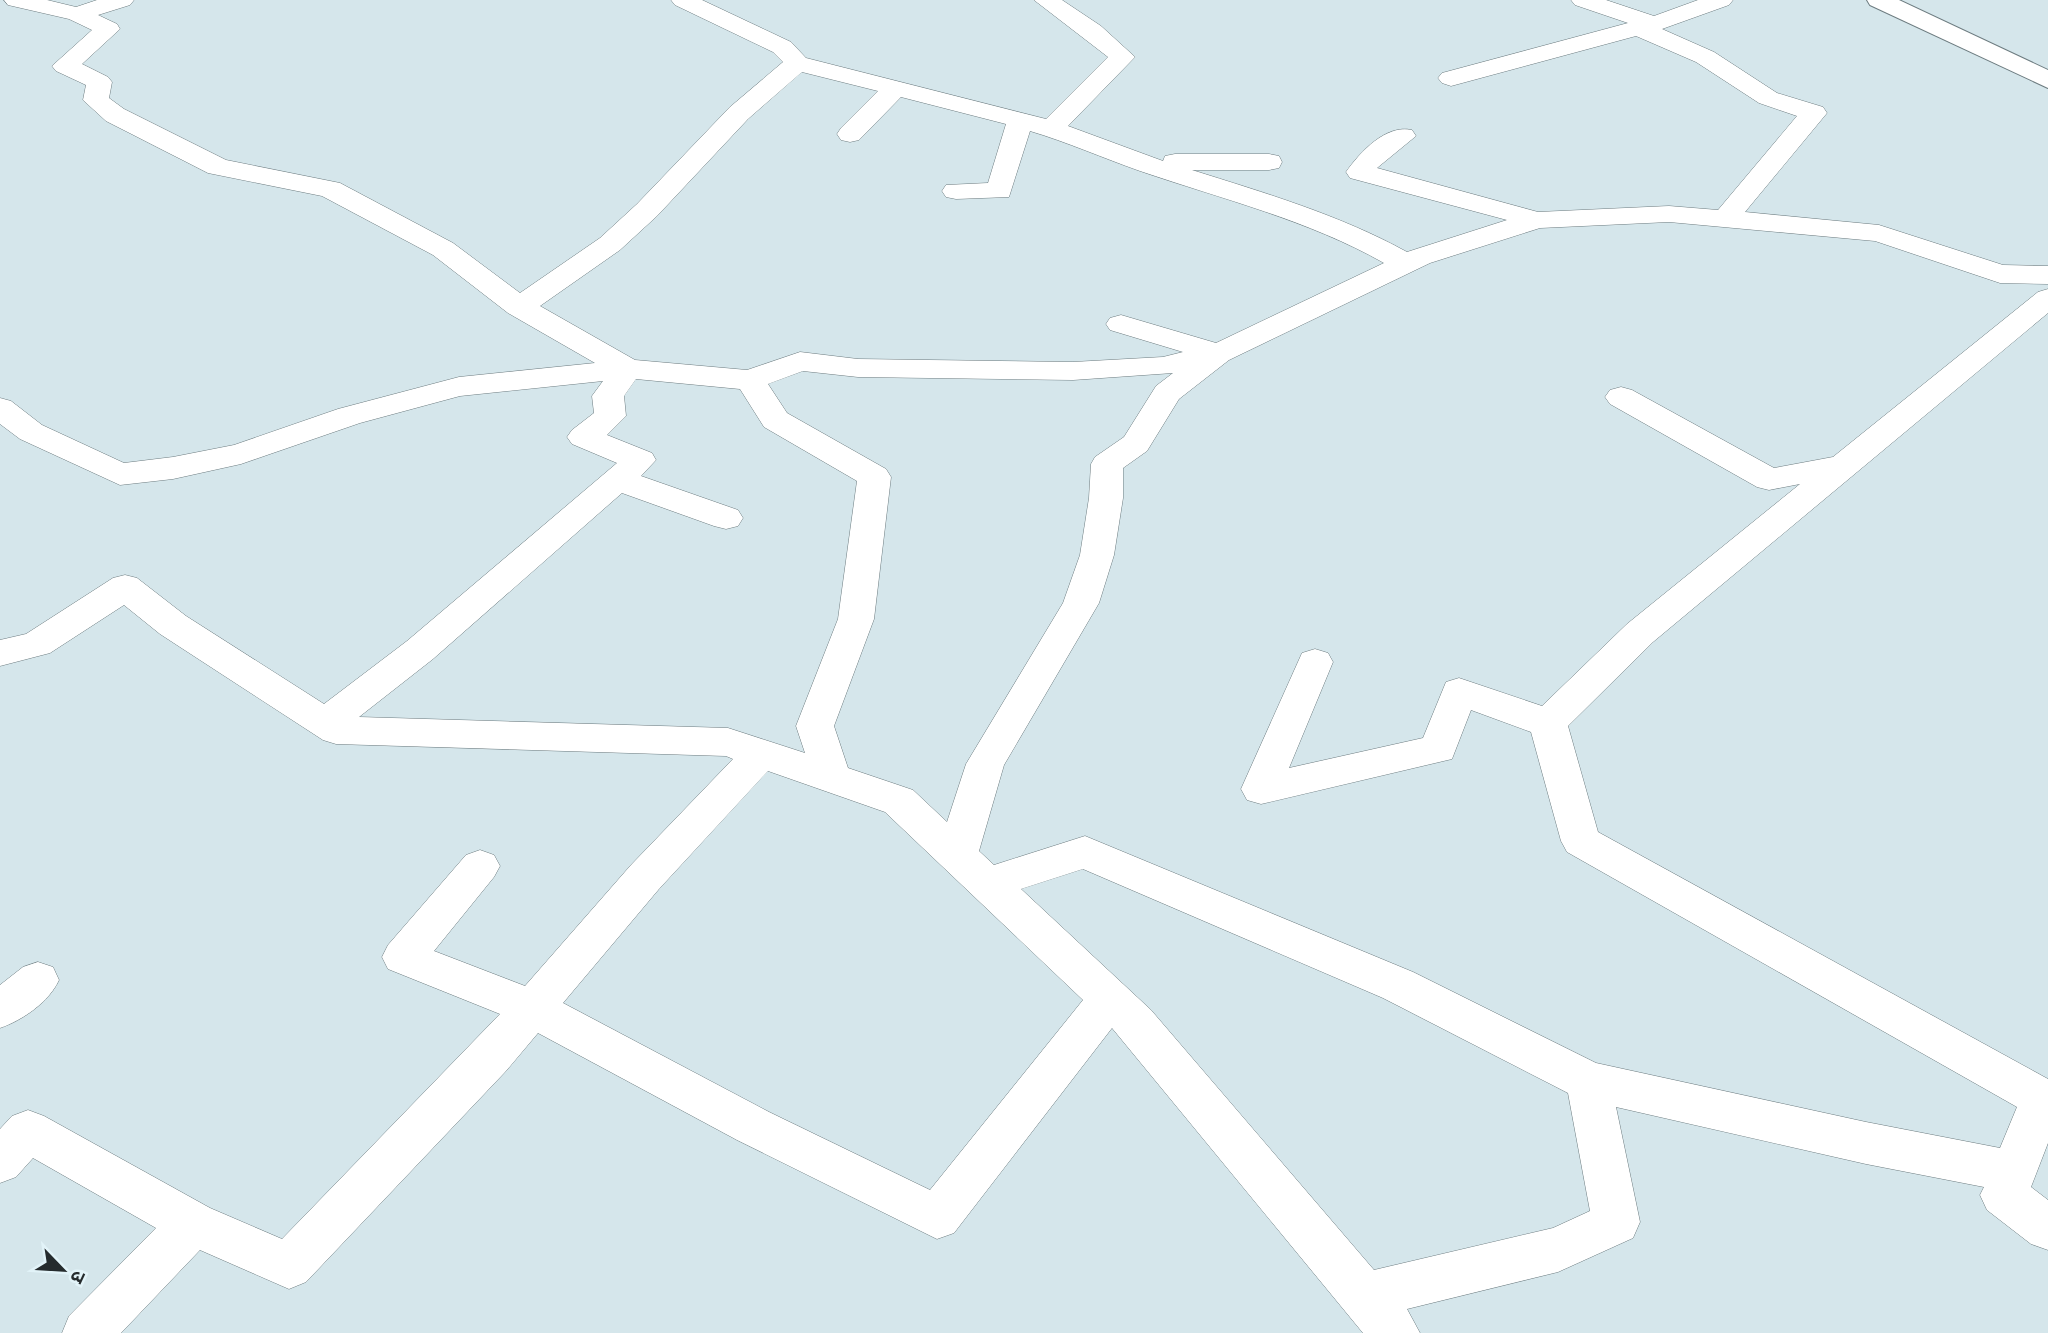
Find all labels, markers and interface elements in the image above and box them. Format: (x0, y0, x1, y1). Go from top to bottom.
north arrow (28, 1235, 98, 1305)
text: उ (66, 1267, 91, 1288)

